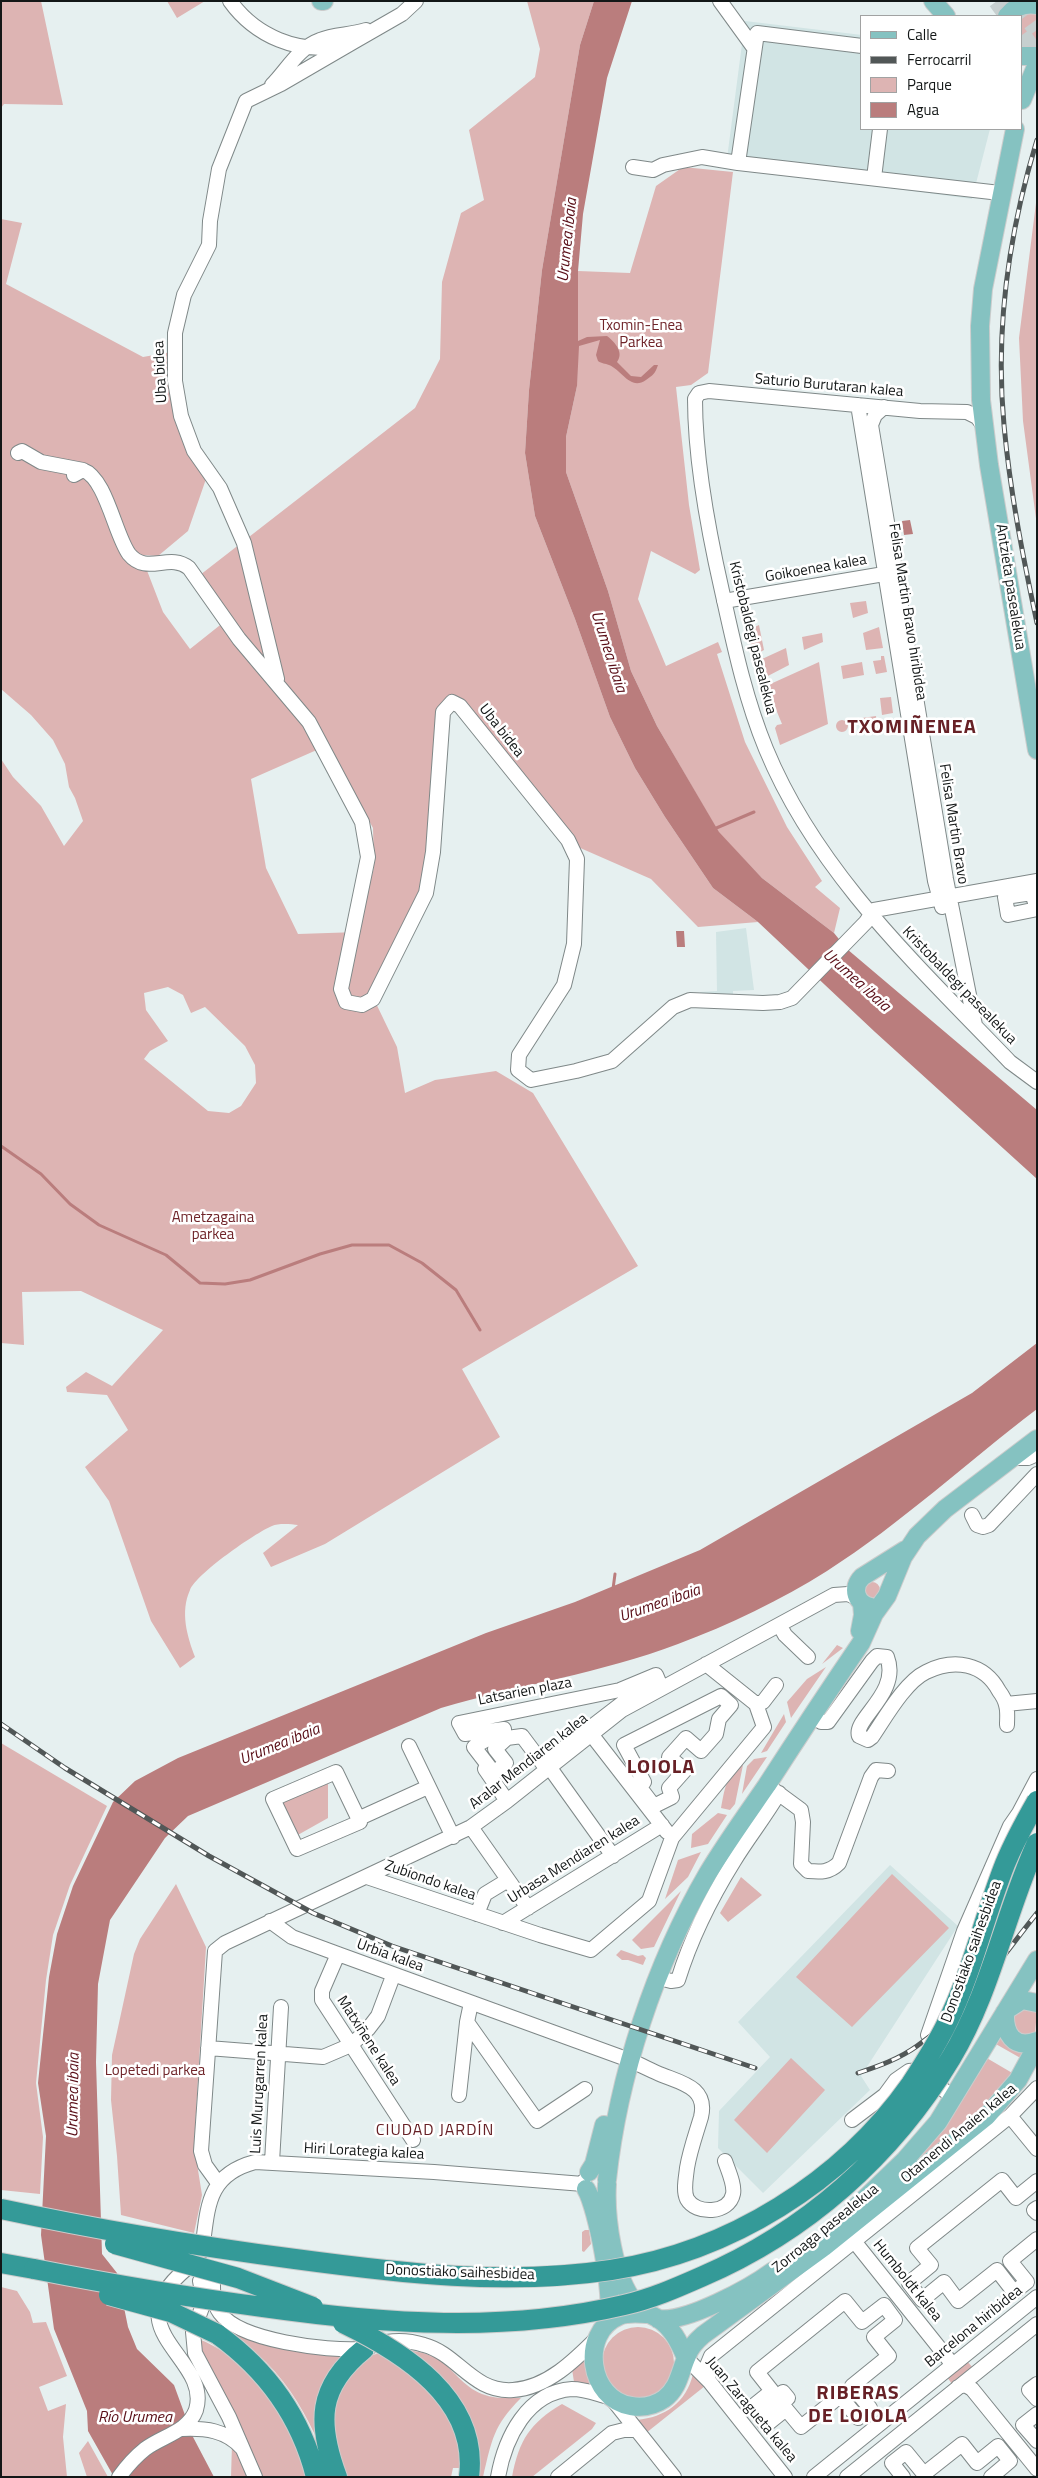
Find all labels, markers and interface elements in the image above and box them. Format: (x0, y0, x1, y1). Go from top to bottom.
legend (860, 15, 1023, 130)
text: Calle (907, 23, 937, 46)
text: Ferrocarril (907, 48, 972, 71)
text: Parque (907, 73, 952, 96)
text: Agua (907, 98, 939, 121)
water label: Urumea ibaia (554, 197, 582, 283)
park label: Txomin-Enea Parkea (599, 317, 683, 352)
street label: Uba bidea (150, 340, 172, 404)
street label: Saturio Burutaran kalea (754, 371, 904, 401)
street label: Felisa Martin Bravo hiribidea (884, 522, 930, 702)
street label: Antzieta pasealekua (991, 523, 1029, 651)
street label: Goikoenea kalea (764, 551, 868, 587)
street label: Kristobaldegi pasealekua (724, 560, 780, 716)
water label: Urumea ibaia (586, 609, 630, 695)
street label: Uba bidea (475, 701, 527, 761)
district label: TXOMIÑENEA (846, 716, 978, 740)
street label: Felisa Martin Bravo (935, 762, 971, 886)
street label: Kristobaldegi pasealekua (898, 923, 1020, 1049)
water label: Urumea ibaia (818, 946, 894, 1016)
park label: Ametzagaina parkea (172, 1209, 254, 1244)
water label: Urumea ibaia (617, 1581, 703, 1627)
street label: Latsarien plaza (477, 1674, 573, 1710)
street label: Aralar Mendiaren kalea (466, 1710, 592, 1814)
water label: Urumea ibaia (237, 1720, 323, 1770)
district label: LOIOLA (626, 1756, 696, 1780)
street label: Urbasa Mendiaren kalea (505, 1812, 643, 1908)
street label: Zubiondo kalea (382, 1857, 478, 1905)
street label: Donostiako saihesbidea (938, 1879, 1006, 2025)
street label: Urbia kalea (354, 1936, 426, 1976)
street label: Matxiñene kalea (332, 1993, 404, 2089)
street label: Luis Murugarren kalea (247, 2014, 273, 2154)
water label: Urumea ibaia (64, 2053, 84, 2137)
park label: Lopetedi parkea (105, 2062, 205, 2080)
street label: Otamendi Anaien kalea (898, 2080, 1020, 2188)
district label: CIUDAD JARDÍN (374, 2121, 496, 2141)
street label: Hiri Lorategia kalea (303, 2140, 425, 2164)
street label: Zorroaga pasealekua (769, 2181, 883, 2277)
street label: Humboldt kalea (869, 2237, 945, 2325)
street label: Donostiako saihesbidea (385, 2261, 535, 2285)
street label: Barcelona hiribidea (922, 2282, 1026, 2372)
street label: Juan Zaragueta kalea (702, 2354, 800, 2466)
district label: RIBERAS DE LOIOLA (807, 2382, 909, 2429)
water label: Río Urumea (98, 2408, 172, 2428)

